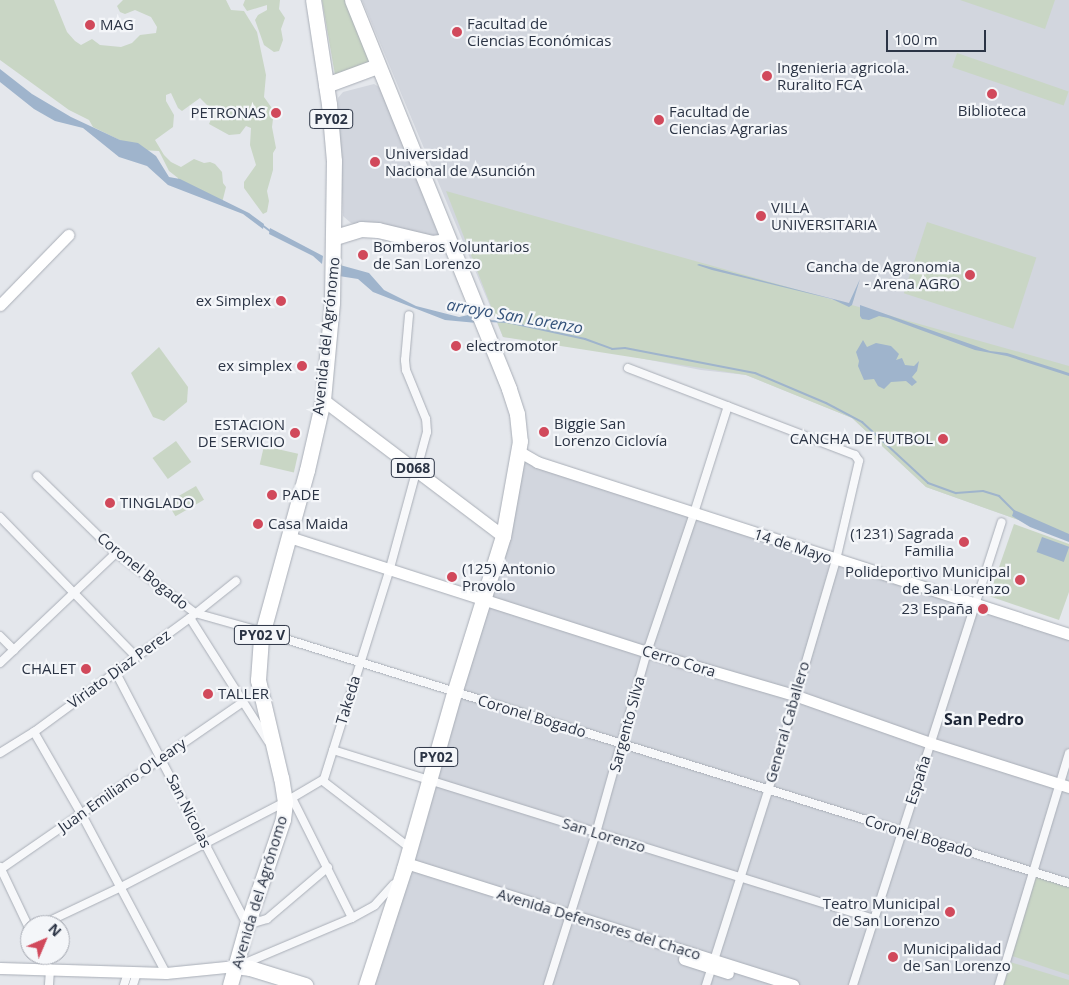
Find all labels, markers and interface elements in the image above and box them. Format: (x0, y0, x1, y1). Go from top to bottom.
place label: Facultad de Ciencias Económicas (467, 14, 611, 49)
place label: MAG (100, 16, 134, 34)
marker: MAG (84, 19, 96, 31)
scale bar (889, 20, 989, 52)
marker: Facultad de Ciencias Económicas (451, 26, 463, 38)
text: 100 m (894, 29, 938, 49)
place label: Ingenieria agricola. Ruralito FCA (777, 58, 909, 93)
marker: Ingenieria agricola. Ruralito FCA (761, 70, 773, 82)
marker: Biblioteca (986, 88, 998, 100)
place label: Facultad de Ciencias Agrarias (669, 102, 788, 137)
place label: Biblioteca (958, 102, 1026, 120)
place label: PETRONAS (190, 104, 266, 122)
marker: PETRONAS (270, 107, 282, 119)
road number: PY02 (308, 108, 354, 130)
marker: Facultad de Ciencias Agrarias (653, 114, 665, 126)
place label: Universidad Nacional de Asunción (385, 144, 536, 179)
marker: Universidad Nacional de Asunción (369, 156, 381, 168)
place label: VILLA UNIVERSITARIA (771, 198, 877, 233)
marker: VILLA UNIVERSITARIA (755, 210, 767, 222)
place label: Bomberos Voluntarios de San Lorenzo (373, 237, 529, 272)
marker: Bomberos Voluntarios de San Lorenzo (357, 249, 369, 261)
street label: Avenida del Agrónomo (309, 256, 343, 416)
place label: Cancha de Agronomia - Arena AGRO (806, 257, 960, 292)
marker: Cancha de Agronomia - Arena AGRO (964, 269, 976, 281)
place label: ex Simplex (196, 292, 271, 310)
marker: ex Simplex (275, 295, 287, 307)
water label: arroyo San Lorenzo (445, 295, 585, 337)
place label: electromotor (466, 337, 558, 355)
marker: electromotor (450, 340, 462, 352)
place label: ex simplex (218, 357, 292, 375)
marker: ex simplex (296, 360, 308, 372)
place label: Biggie San Lorenzo Ciclovía (554, 414, 667, 449)
place label: ESTACION DE SERVICIO (198, 415, 285, 450)
marker: Biggie San Lorenzo Ciclovía (538, 426, 550, 438)
marker: ESTACION DE SERVICIO (289, 427, 301, 439)
place label: CANCHA DE FUTBOL (790, 430, 933, 448)
marker: CANCHA DE FUTBOL (937, 433, 949, 445)
road number: D068 (390, 456, 436, 479)
place label: PADE (282, 486, 320, 504)
marker: PADE (266, 489, 278, 501)
place label: TINGLADO (120, 494, 195, 512)
marker: TINGLADO (104, 497, 116, 509)
place label: Casa Maida (268, 515, 348, 533)
marker: Casa Maida (252, 518, 264, 530)
place label: (1231) Sagrada Familia (850, 524, 954, 559)
street label: 14 de Mayo (752, 525, 834, 567)
street label: Coronel Bogado (94, 529, 192, 613)
marker: (1231) Sagrada Familia (958, 536, 970, 548)
place label: (125) Antonio Provolo (462, 559, 556, 594)
place label: Polideportivo Municipal de San Lorenzo (845, 562, 1010, 597)
marker: (125) Antonio Provolo (446, 571, 458, 583)
marker: Polideportivo Municipal de San Lorenzo (1014, 574, 1026, 586)
place label: 23 España (901, 600, 973, 618)
marker: 23 España (977, 603, 989, 615)
road number: PY02 V (233, 624, 291, 646)
street label: Viriato Diaz Perez (64, 626, 174, 712)
street label: Cerro Cora (640, 641, 718, 681)
street label: General Caballero (761, 659, 813, 785)
place label: CHALET (22, 660, 76, 678)
marker: CHALET (80, 663, 92, 675)
street label: Takeda (332, 673, 364, 727)
street label: Sargento Silva (606, 674, 648, 774)
place label: TALLER (218, 685, 269, 703)
marker: TALLER (202, 688, 214, 700)
street label: Coronel Bogado (476, 691, 588, 741)
district label: San Pedro (944, 709, 1024, 729)
street label: Juan Emiliano O'Leary (55, 734, 189, 836)
road number: PY02 (414, 746, 458, 769)
street label: España (902, 753, 934, 807)
street label: San Nicolas (163, 771, 215, 851)
street label: Coronel Bogado (863, 811, 975, 861)
street label: Avenida del Agrónomo (227, 813, 291, 971)
street label: San Lorenzo (560, 814, 648, 856)
street label: Avenida Defensores del Chaco (495, 884, 703, 964)
place label: Teatro Municipal de San Lorenzo (823, 894, 940, 929)
marker: Teatro Municipal de San Lorenzo (944, 906, 956, 918)
north arrow (20, 915, 70, 965)
text: N (45, 919, 66, 940)
place label: Municipalidad de San Lorenzo (903, 939, 1011, 974)
marker: Municipalidad de San Lorenzo (887, 951, 899, 963)

